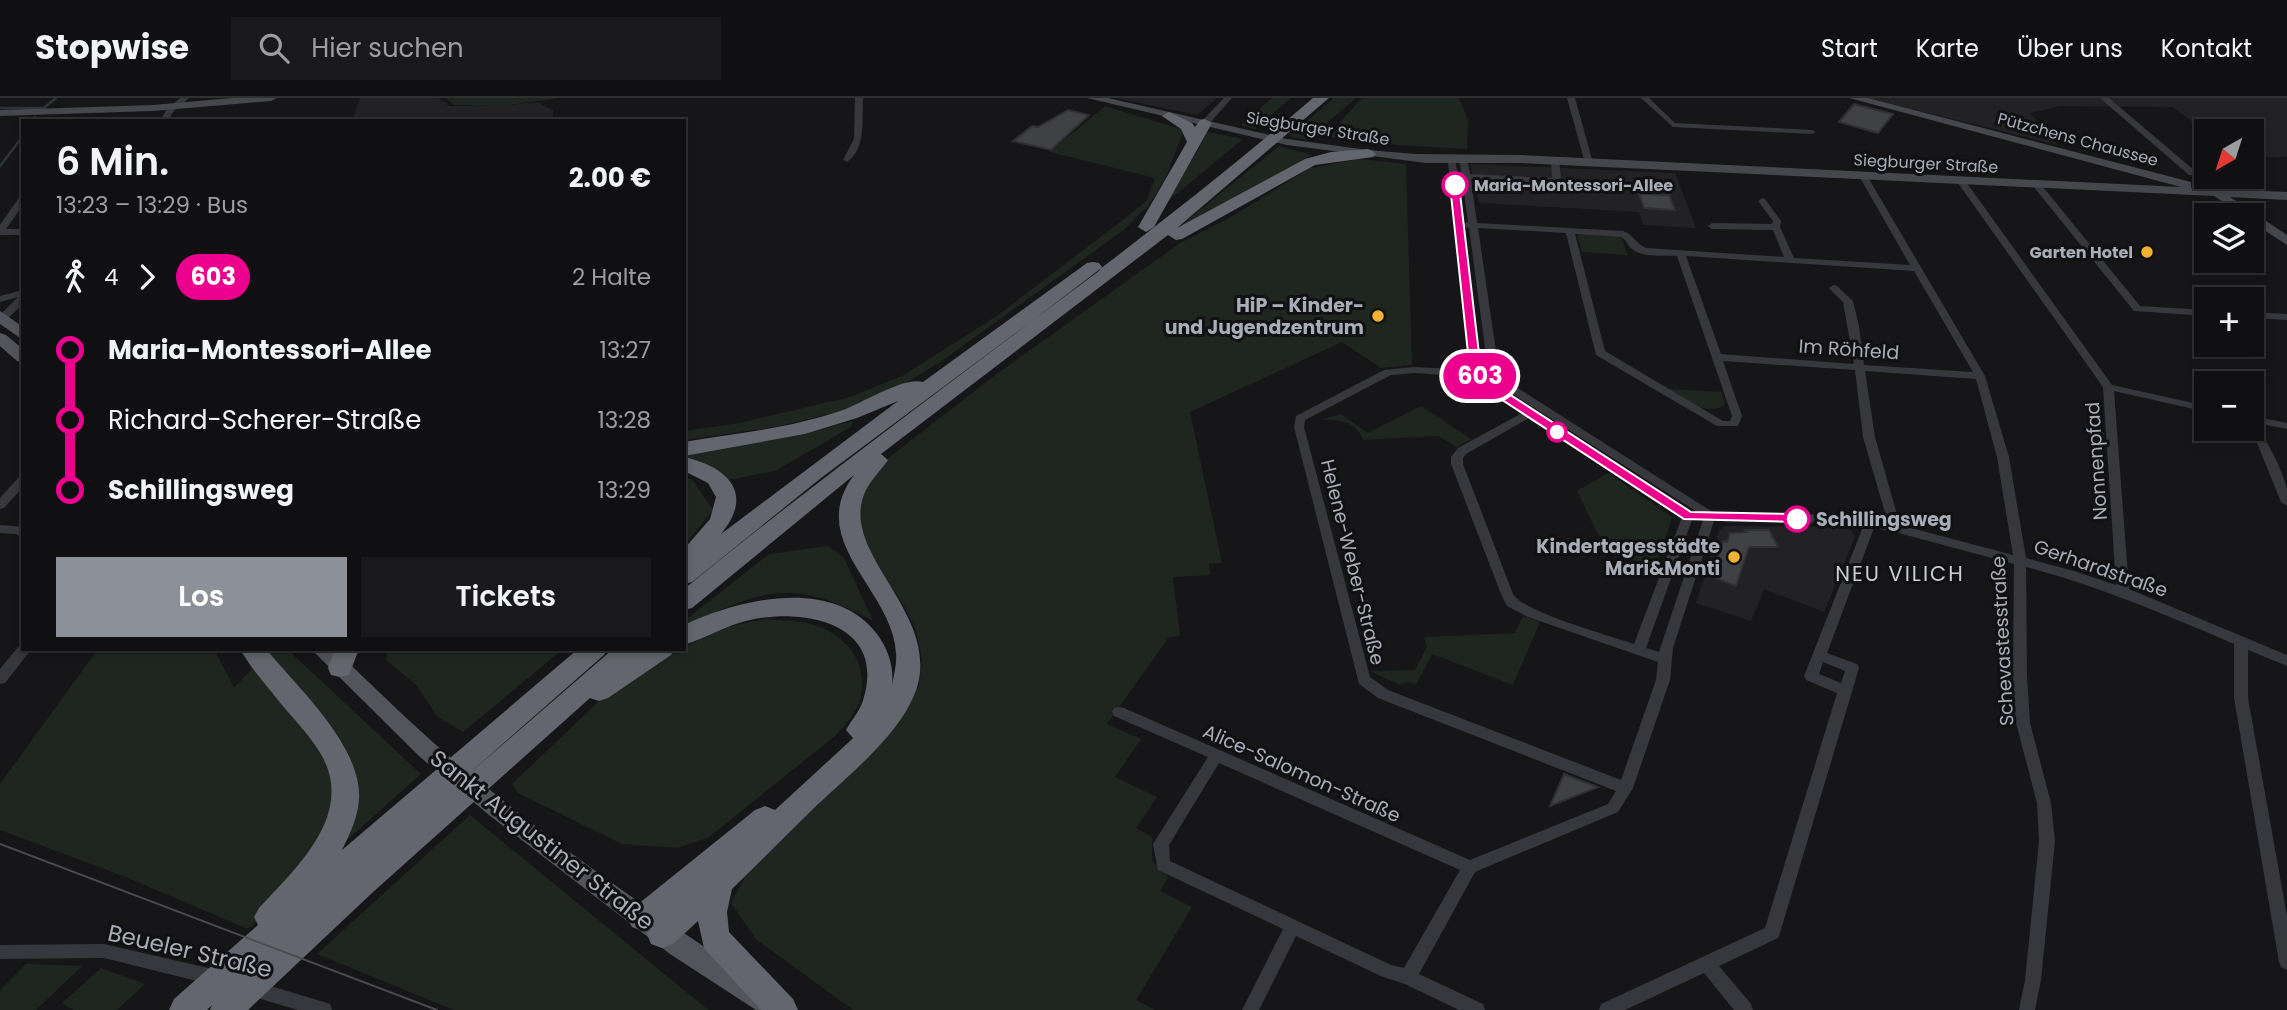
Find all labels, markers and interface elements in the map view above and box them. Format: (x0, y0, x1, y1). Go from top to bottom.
search box (231, 17, 721, 80)
text: Stopwise (35, 24, 189, 71)
icon: search (255, 29, 293, 67)
text: Hier suchen (311, 30, 464, 66)
text: Start (1821, 32, 1878, 65)
text: Karte (1916, 32, 1979, 65)
text: Über uns (2017, 32, 2123, 65)
text: Kontakt (2161, 32, 2252, 65)
street label: Siegburger Straße (1245, 106, 1391, 151)
street label: Pützchens Chaussee (1995, 107, 2161, 172)
north arrow (2194, 119, 2264, 189)
map controls (2194, 119, 2264, 441)
text: 6 Min. (56, 135, 169, 188)
street label: Siegburger Straße (1853, 148, 1999, 179)
text: 2.00 € (569, 160, 651, 196)
marker: Maria-Montessori-Allee (1442, 172, 1468, 198)
place label: Maria-Montessori-Allee (1474, 174, 1673, 197)
text: 13:23 – 13:29 · Bus (56, 189, 248, 221)
button: layers (2194, 203, 2264, 273)
place label: Garten Hotel (2030, 241, 2133, 264)
marker: Garten Hotel (2139, 244, 2155, 260)
icon: walk (56, 258, 94, 296)
icon: forward (128, 258, 166, 296)
text: 603 (190, 260, 236, 293)
text: 4 (104, 261, 118, 293)
text: 2 Halte (572, 261, 651, 293)
button: + (2194, 287, 2264, 357)
place label: HiP – Kinder- und Jugendzentrum (1165, 292, 1364, 341)
marker: HiP – Kinder- und Jugendzentrum (1370, 308, 1386, 324)
text: Maria-Montessori-Allee (108, 332, 432, 368)
street label: Im Röhfeld (1798, 333, 1900, 366)
text: 13:27 (599, 334, 651, 366)
line badge: 603 (1440, 353, 1520, 399)
text: 603 (1457, 359, 1503, 392)
button: − (2194, 371, 2264, 441)
street label: Nonnenpfad (2079, 401, 2114, 521)
text: Richard-Scherer-Straße (108, 402, 421, 438)
text: 13:28 (597, 404, 651, 436)
unlabelled marker (1547, 422, 1567, 442)
street label: Helene-Weber-Straße (1314, 456, 1391, 668)
text: Schillingsweg (108, 472, 294, 508)
text: 13:29 (597, 474, 651, 506)
marker: Schillingsweg (1784, 506, 1810, 532)
place label: Schillingsweg (1816, 506, 1952, 533)
place label: Kindertagesstädte Mari&Monti (1536, 533, 1720, 582)
street label: Gerhardstraße (2030, 533, 2171, 604)
marker: Kindertagesstädte Mari&Monti (1726, 549, 1742, 565)
street label: Schevastesstraße (1985, 555, 2020, 727)
button: Los (56, 557, 347, 637)
button: Tickets (361, 557, 651, 637)
district label: NEU VILICH (1835, 559, 1965, 588)
street label: Alice-Salomon-Straße (1199, 718, 1405, 829)
street label: Sankt Augustiner Straße (423, 742, 661, 938)
street label: Beueler Straße (105, 917, 275, 985)

